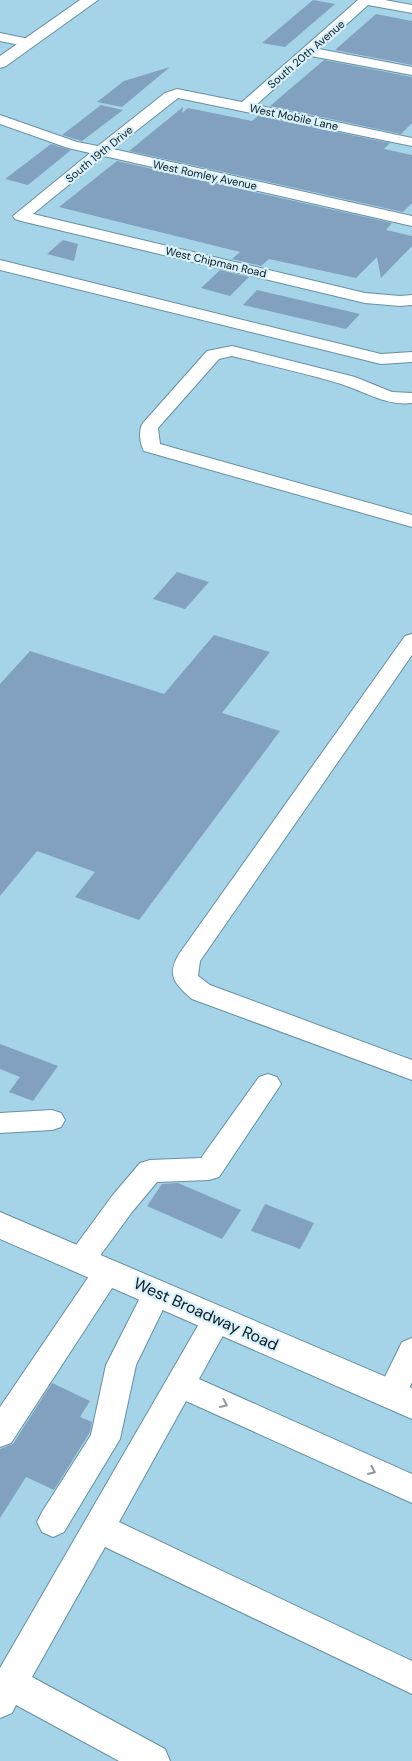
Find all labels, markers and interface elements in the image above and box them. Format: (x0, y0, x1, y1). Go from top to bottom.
street label: South 20th Avenue (265, 17, 347, 91)
street label: West Mobile Lane (248, 101, 340, 133)
street label: South 19th Drive (62, 123, 136, 185)
street label: West Romley Avenue (152, 157, 258, 193)
street label: West Chipman Road (164, 244, 268, 280)
street label: West Broadway Road (130, 1273, 282, 1355)
one-way arrow (219, 1398, 228, 1409)
one-way arrow (367, 1465, 376, 1475)

